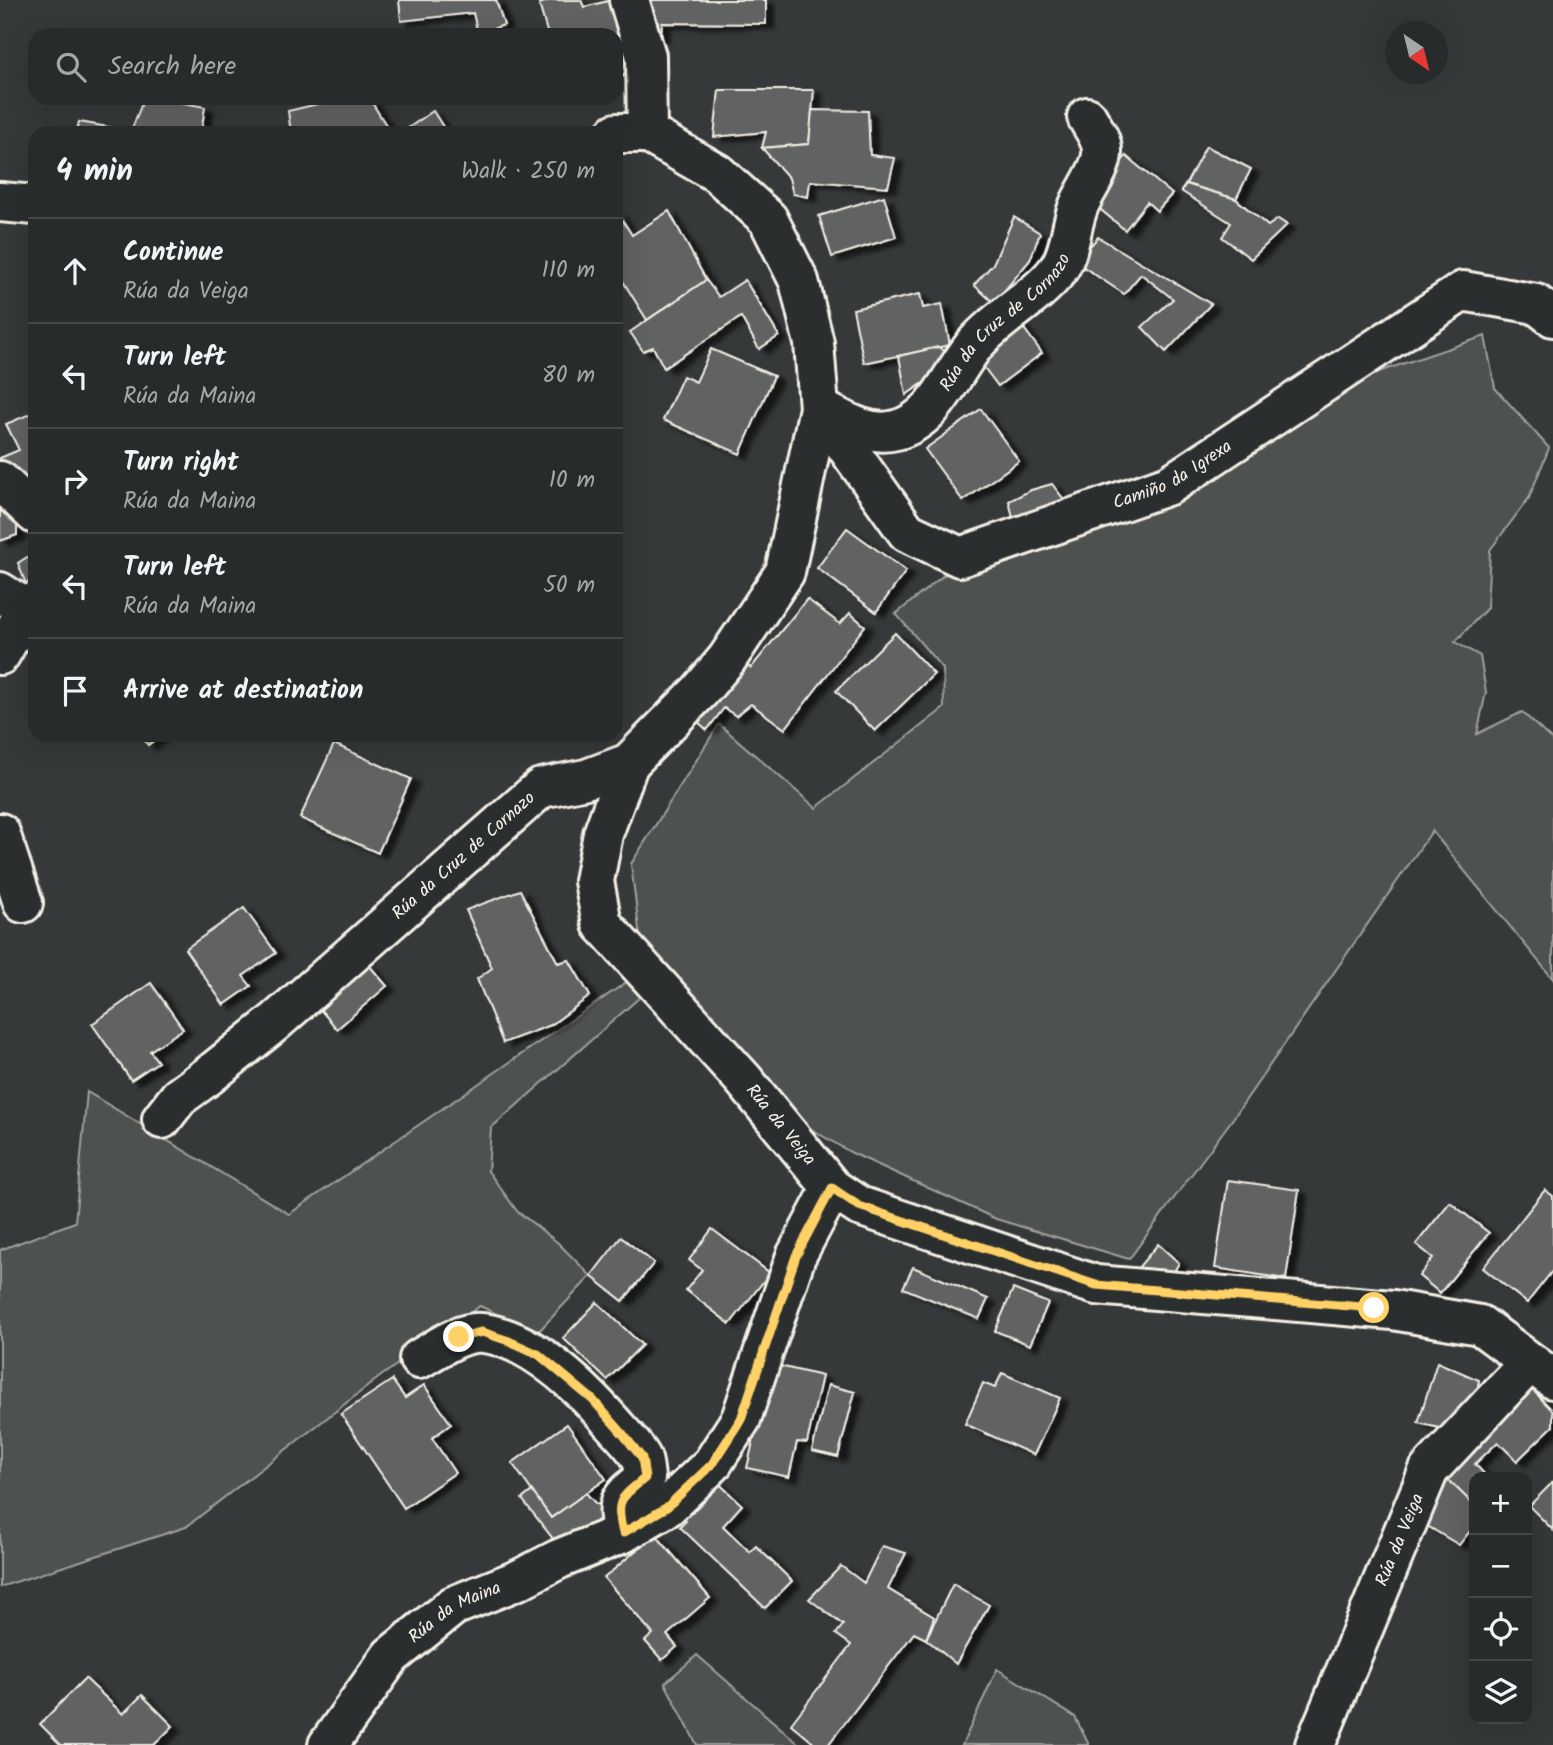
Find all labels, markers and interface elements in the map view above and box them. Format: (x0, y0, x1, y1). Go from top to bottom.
north arrow (1385, 21, 1448, 84)
search box (28, 28, 623, 105)
text: Search here (108, 46, 236, 88)
icon: search (52, 48, 90, 86)
text: 4 min (56, 148, 133, 196)
text: Walk · 250 m (461, 154, 595, 190)
text: Continue (123, 232, 224, 274)
street label: Rúa da Cruz de Cornazo (932, 249, 1079, 398)
icon: ahead (56, 252, 94, 290)
text: 110 m (542, 253, 595, 289)
text: Rúa da Veiga (123, 274, 249, 310)
text: Turn left (123, 337, 226, 379)
icon: left (56, 357, 94, 395)
text: 80 m (542, 358, 595, 394)
text: Rúa da Maina (123, 379, 256, 415)
street label: Camiño da Igrexa (1109, 433, 1238, 518)
text: Turn right (123, 442, 239, 484)
icon: right (56, 462, 94, 500)
text: 10 m (549, 463, 595, 499)
text: Rúa da Maina (123, 484, 256, 520)
text: Turn left (123, 547, 226, 589)
icon: left (56, 567, 94, 605)
text: 50 m (544, 568, 595, 604)
text: Rúa da Maina (123, 589, 256, 625)
text: Arrive at destination (123, 670, 363, 712)
icon: arrive (56, 672, 94, 710)
street label: Rúa da Cruz de Cornazo (385, 785, 542, 927)
street label: Rúa da Veiga (738, 1078, 823, 1172)
route start (1358, 1292, 1389, 1323)
route end (443, 1321, 474, 1352)
map controls (1469, 1472, 1532, 1724)
button: + (1469, 1472, 1532, 1535)
street label: Rúa da Veiga (1368, 1489, 1432, 1591)
button: − (1469, 1535, 1532, 1598)
street label: Rúa da Maina (402, 1574, 505, 1651)
button: locate (1469, 1598, 1532, 1661)
button: layers (1469, 1661, 1532, 1724)

